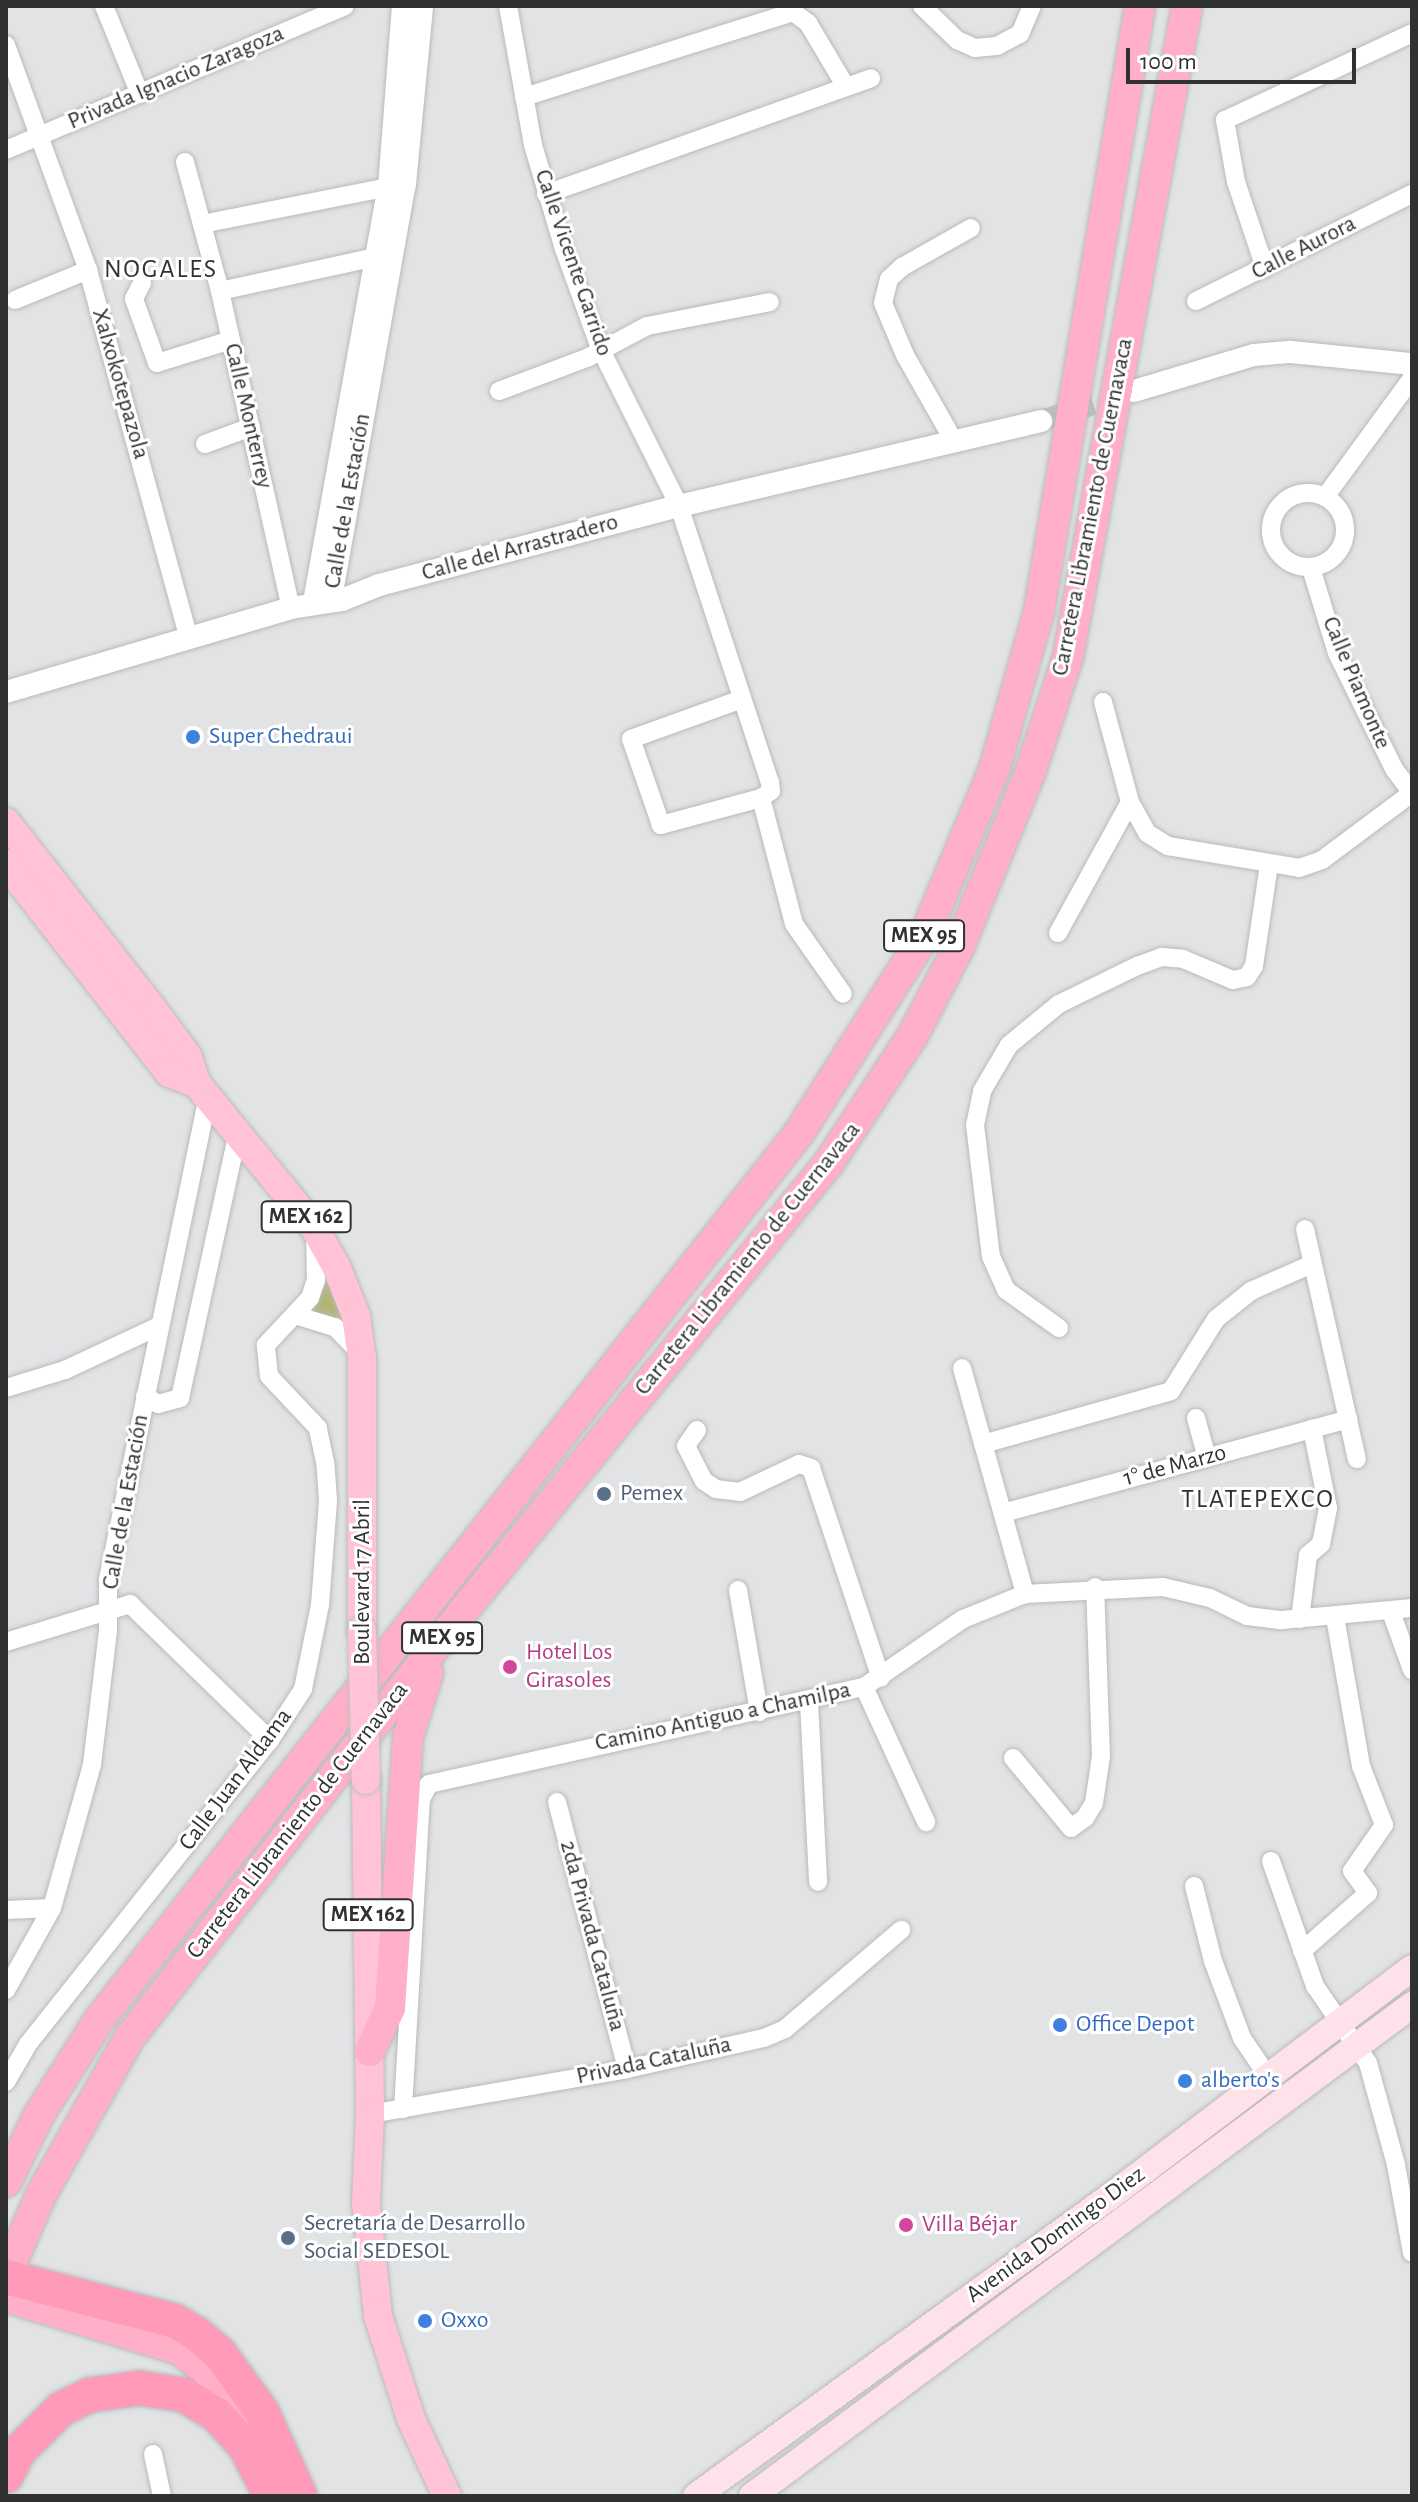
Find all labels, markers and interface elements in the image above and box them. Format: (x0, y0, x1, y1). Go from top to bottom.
street label: Privada Ignacio Zaragoza (64, 19, 288, 137)
scale bar (1130, 32, 1360, 82)
text: 100 m (1140, 50, 1197, 74)
street label: Calle Vicente Garrido (528, 166, 618, 360)
street label: Calle Aurora (1247, 209, 1361, 287)
district label: NOGALES (104, 254, 218, 286)
street label: Xalxokotepazola (85, 305, 155, 463)
street label: Carretera Libramiento de Cuernavaca (1046, 336, 1140, 678)
street label: Calle Monterrey (217, 341, 279, 491)
street label: Calle de la Estación (318, 411, 378, 591)
street label: Calle del Arrastradero (419, 508, 621, 588)
street label: Calle Piamonte (1315, 612, 1397, 754)
place label: Super Chedraui (209, 723, 353, 751)
marker: Super Chedraui (184, 728, 202, 746)
road number: MEX 95 (882, 918, 966, 954)
street label: Carretera Libramiento de Cuernavaca (629, 1117, 867, 1401)
road number: MEX 162 (260, 1199, 352, 1235)
street label: Calle de la Estación (96, 1412, 156, 1592)
street label: 1° de Marzo (1120, 1438, 1230, 1494)
place label: Pemex (620, 1480, 683, 1508)
district label: TLATEPEXCO (1181, 1484, 1335, 1516)
marker: Pemex (595, 1485, 613, 1503)
street label: Boulevard 17 Abril (349, 1499, 377, 1665)
road number: MEX 95 (400, 1620, 484, 1656)
place label: Hotel Los Girasoles (526, 1639, 612, 1695)
marker: Hotel Los Girasoles (501, 1658, 519, 1676)
street label: Camino Antiguo a Chamilpa (593, 1676, 853, 1758)
street label: Carretera Libramiento de Cuernavaca (181, 1677, 415, 1965)
street label: Calle Juan Aldama (173, 1703, 299, 1857)
street label: 2da Privada Cataluña (553, 1838, 631, 2034)
road number: MEX 162 (322, 1897, 414, 1933)
place label: Office Depot (1076, 2011, 1194, 2039)
marker: Office Depot (1051, 2016, 1069, 2034)
street label: Privada Cataluña (574, 2031, 734, 2091)
place label: alberto's (1201, 2067, 1280, 2095)
marker: alberto's (1176, 2072, 1194, 2090)
street label: Avenida Domingo Diez (961, 2160, 1151, 2310)
place label: Secretaría de Desarrollo Social SEDESOL (304, 2210, 525, 2266)
place label: Villa Béjar (922, 2211, 1017, 2239)
marker: Villa Béjar (897, 2216, 915, 2234)
marker: Secretaría de Desarrollo Social SEDESOL (279, 2229, 297, 2247)
place label: Oxxo (441, 2307, 489, 2335)
marker: Oxxo (416, 2312, 434, 2330)

